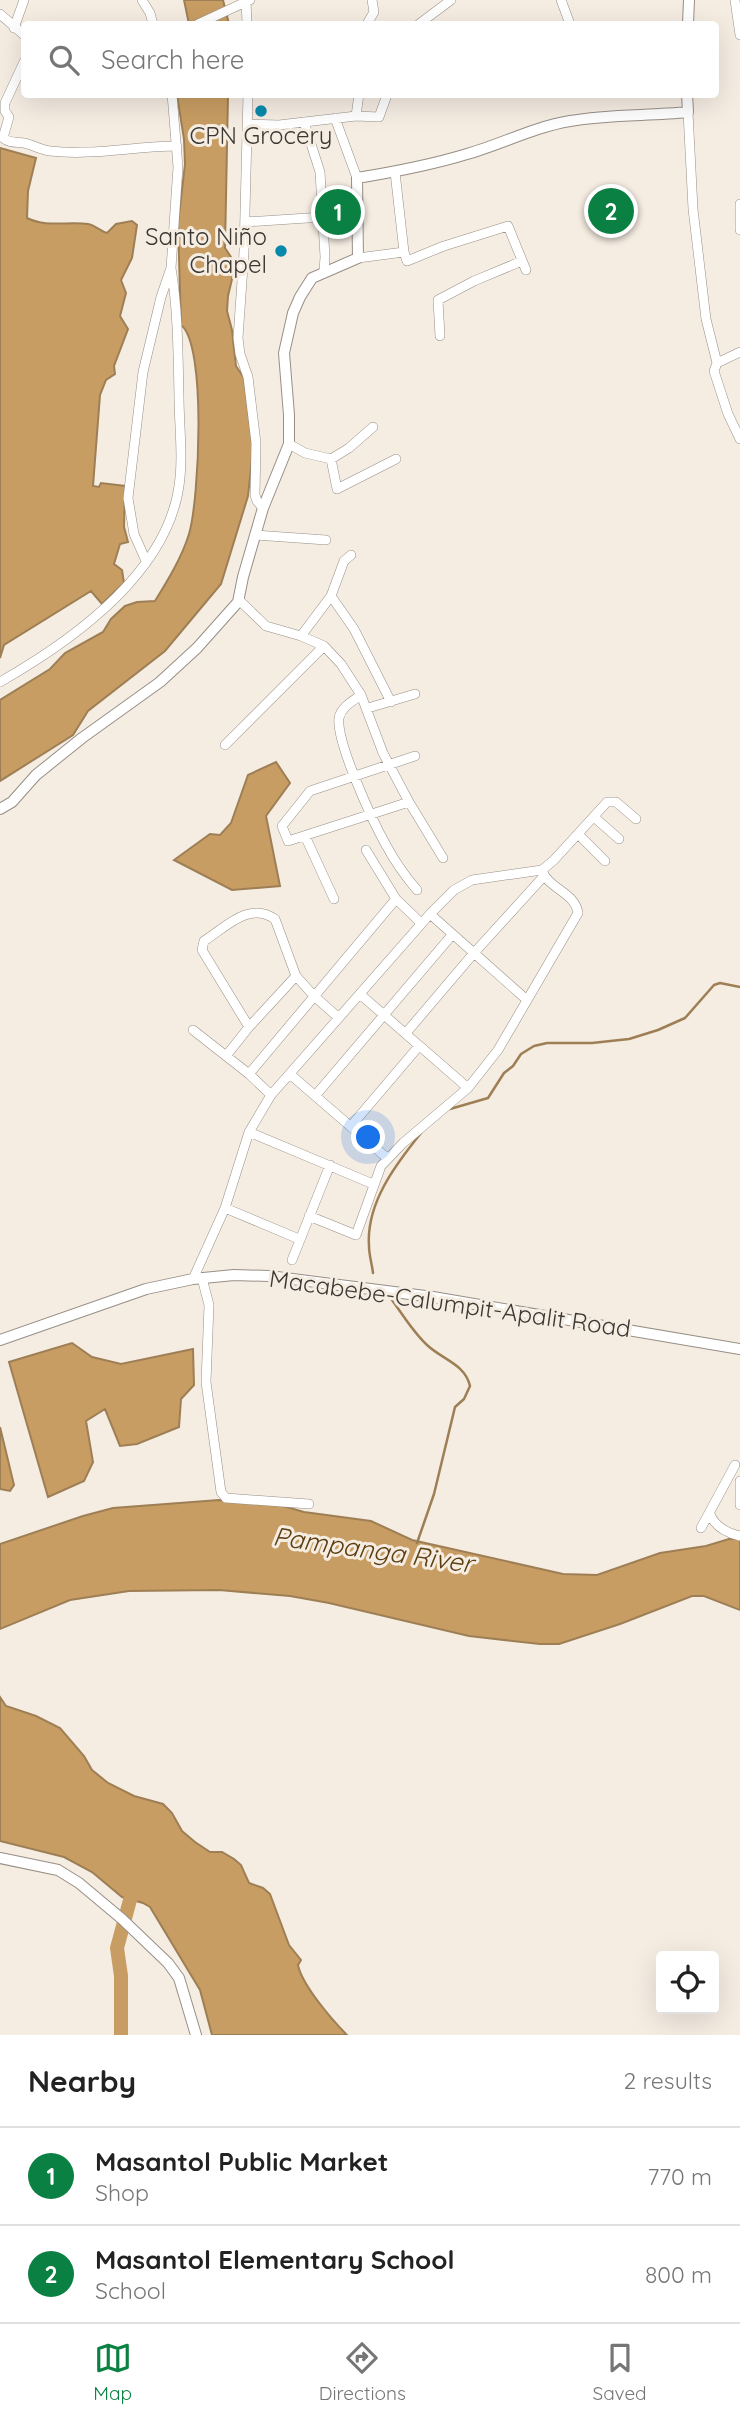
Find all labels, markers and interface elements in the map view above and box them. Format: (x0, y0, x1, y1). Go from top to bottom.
search box (21, 21, 719, 98)
icon: search (45, 41, 83, 79)
text: Search here (101, 43, 245, 76)
marker: CPN Grocery (253, 103, 269, 119)
place label: CPN Grocery (190, 120, 332, 150)
pin: 2 (588, 185, 634, 237)
pin: 1 (315, 186, 361, 238)
place label: Santo Niño Chapel (145, 221, 267, 279)
marker: Santo Niño Chapel (273, 243, 289, 259)
your location (351, 1120, 385, 1154)
street label: Macabebe-Calumpit-Apalit Road (267, 1263, 633, 1343)
water label: Pampanga River (271, 1519, 478, 1580)
map controls (656, 1951, 719, 2014)
button: locate (656, 1951, 719, 2014)
text: Nearby (28, 2062, 136, 2100)
text: 2 results (623, 2066, 712, 2095)
text: Masantol Public Market (95, 2145, 388, 2178)
text: 1 (47, 2162, 55, 2191)
text: 770 m (647, 2162, 712, 2191)
text: Shop (95, 2178, 149, 2207)
text: Masantol Elementary School (95, 2243, 455, 2276)
text: 2 (44, 2260, 58, 2289)
text: 800 m (645, 2260, 712, 2289)
text: School (95, 2276, 166, 2305)
tab: Map (93, 2339, 132, 2405)
tab: Directions (319, 2339, 406, 2405)
tab: Saved (592, 2339, 647, 2405)

